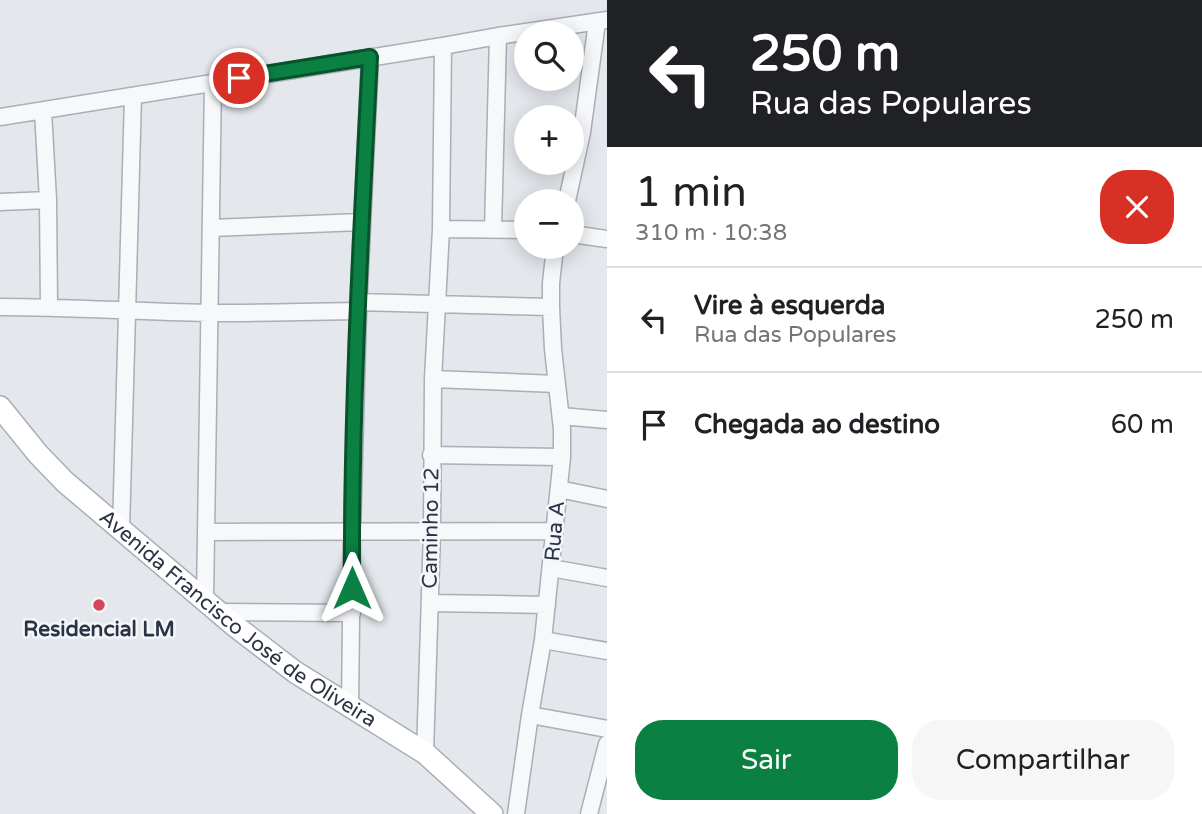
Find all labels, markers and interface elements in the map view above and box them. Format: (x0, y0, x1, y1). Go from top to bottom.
map controls (514, 21, 584, 259)
button: search (514, 21, 584, 91)
text: 250 m (750, 25, 900, 84)
icon: left (635, 28, 726, 119)
pin (209, 48, 269, 108)
icon: arrive (220, 59, 258, 97)
text: Rua das Populares (750, 85, 1032, 123)
button: + (514, 105, 584, 175)
text: 1 min (635, 167, 747, 218)
button: close (1100, 170, 1174, 244)
button: − (514, 189, 584, 259)
text: 310 m · 10:38 (635, 219, 787, 247)
text: Vire à esquerda (694, 290, 885, 321)
icon: left (635, 301, 673, 339)
text: 250 m (1094, 304, 1174, 335)
text: Rua das Populares (694, 321, 897, 349)
icon: arrive (635, 406, 673, 444)
text: Chegada ao destino (694, 409, 940, 440)
text: 60 m (1111, 409, 1174, 440)
street label: Caminho 12 (417, 467, 445, 589)
street label: Rua A (540, 500, 570, 562)
street label: Avenida Francisco José de Oliveira (94, 504, 381, 732)
position arrow (315, 551, 389, 625)
marker: Residencial LM (91, 597, 107, 613)
place label: Residencial LM (23, 617, 175, 642)
button: Sair (635, 720, 898, 800)
button: Compartilhar (912, 720, 1174, 800)

